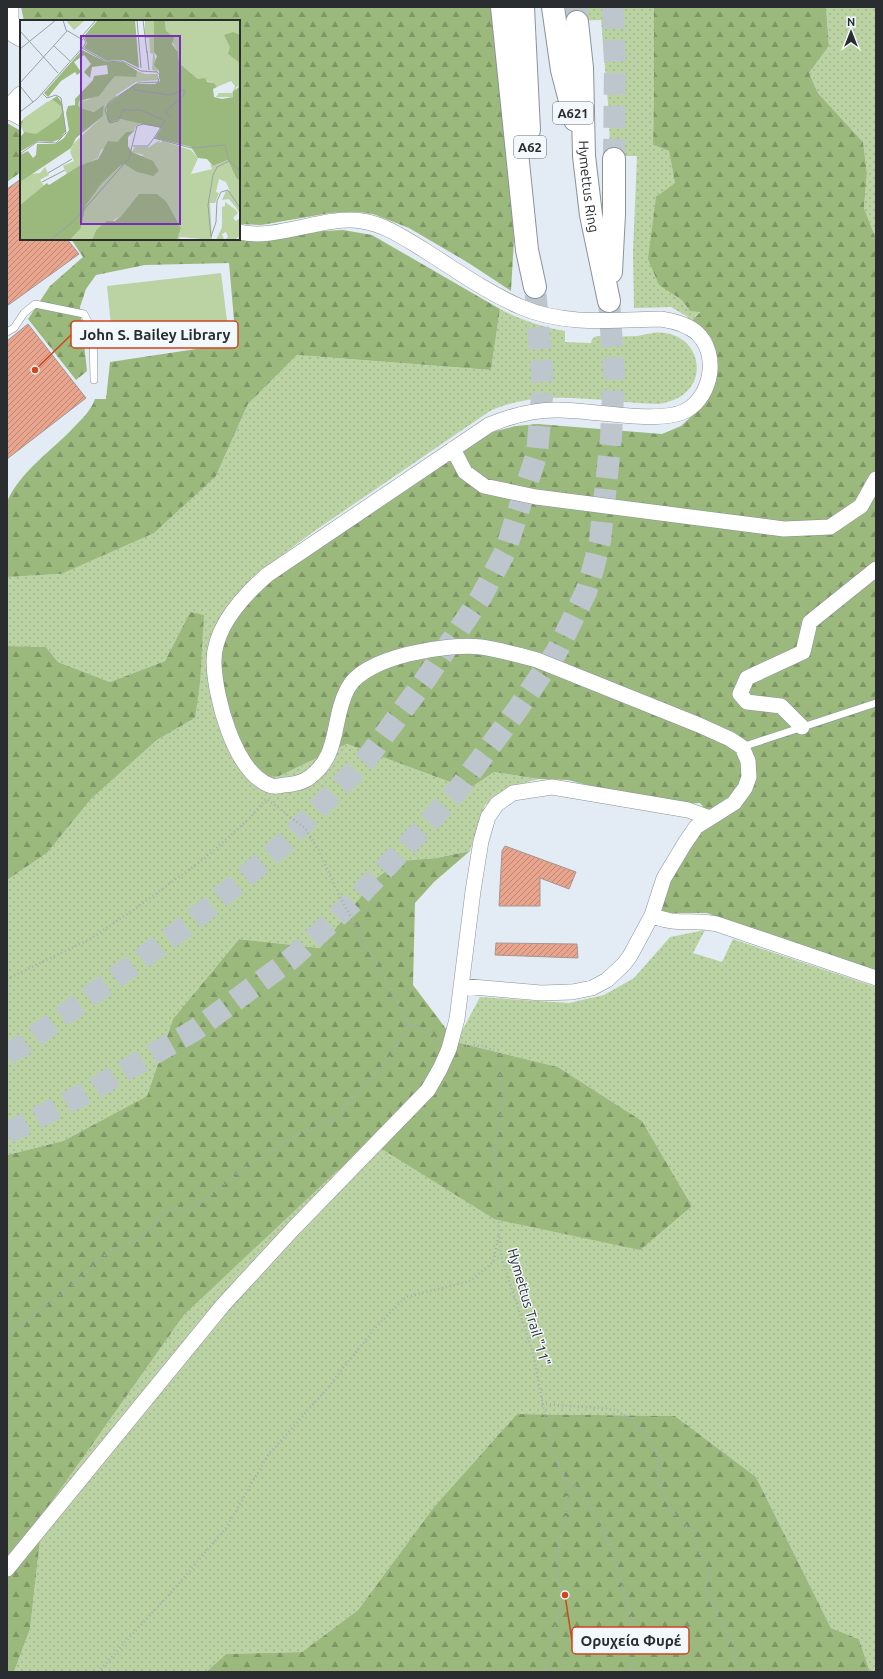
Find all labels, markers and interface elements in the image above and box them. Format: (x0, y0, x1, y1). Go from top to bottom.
north arrow (831, 12, 871, 52)
text: N (847, 16, 855, 28)
inset map (20, 20, 240, 240)
road number: Α621 (553, 102, 593, 124)
road number: Α62 (514, 136, 546, 158)
street label: Hymettus Ring (576, 140, 602, 234)
callout: John S. Bailey Library (71, 321, 238, 348)
text: John S. Bailey Library (80, 326, 231, 343)
street label: Hymettus Trail "11" (505, 1246, 553, 1368)
callout: Ορυχεία Φυρέ (572, 1627, 689, 1654)
text: Ορυχεία Φυρέ (580, 1632, 682, 1649)

